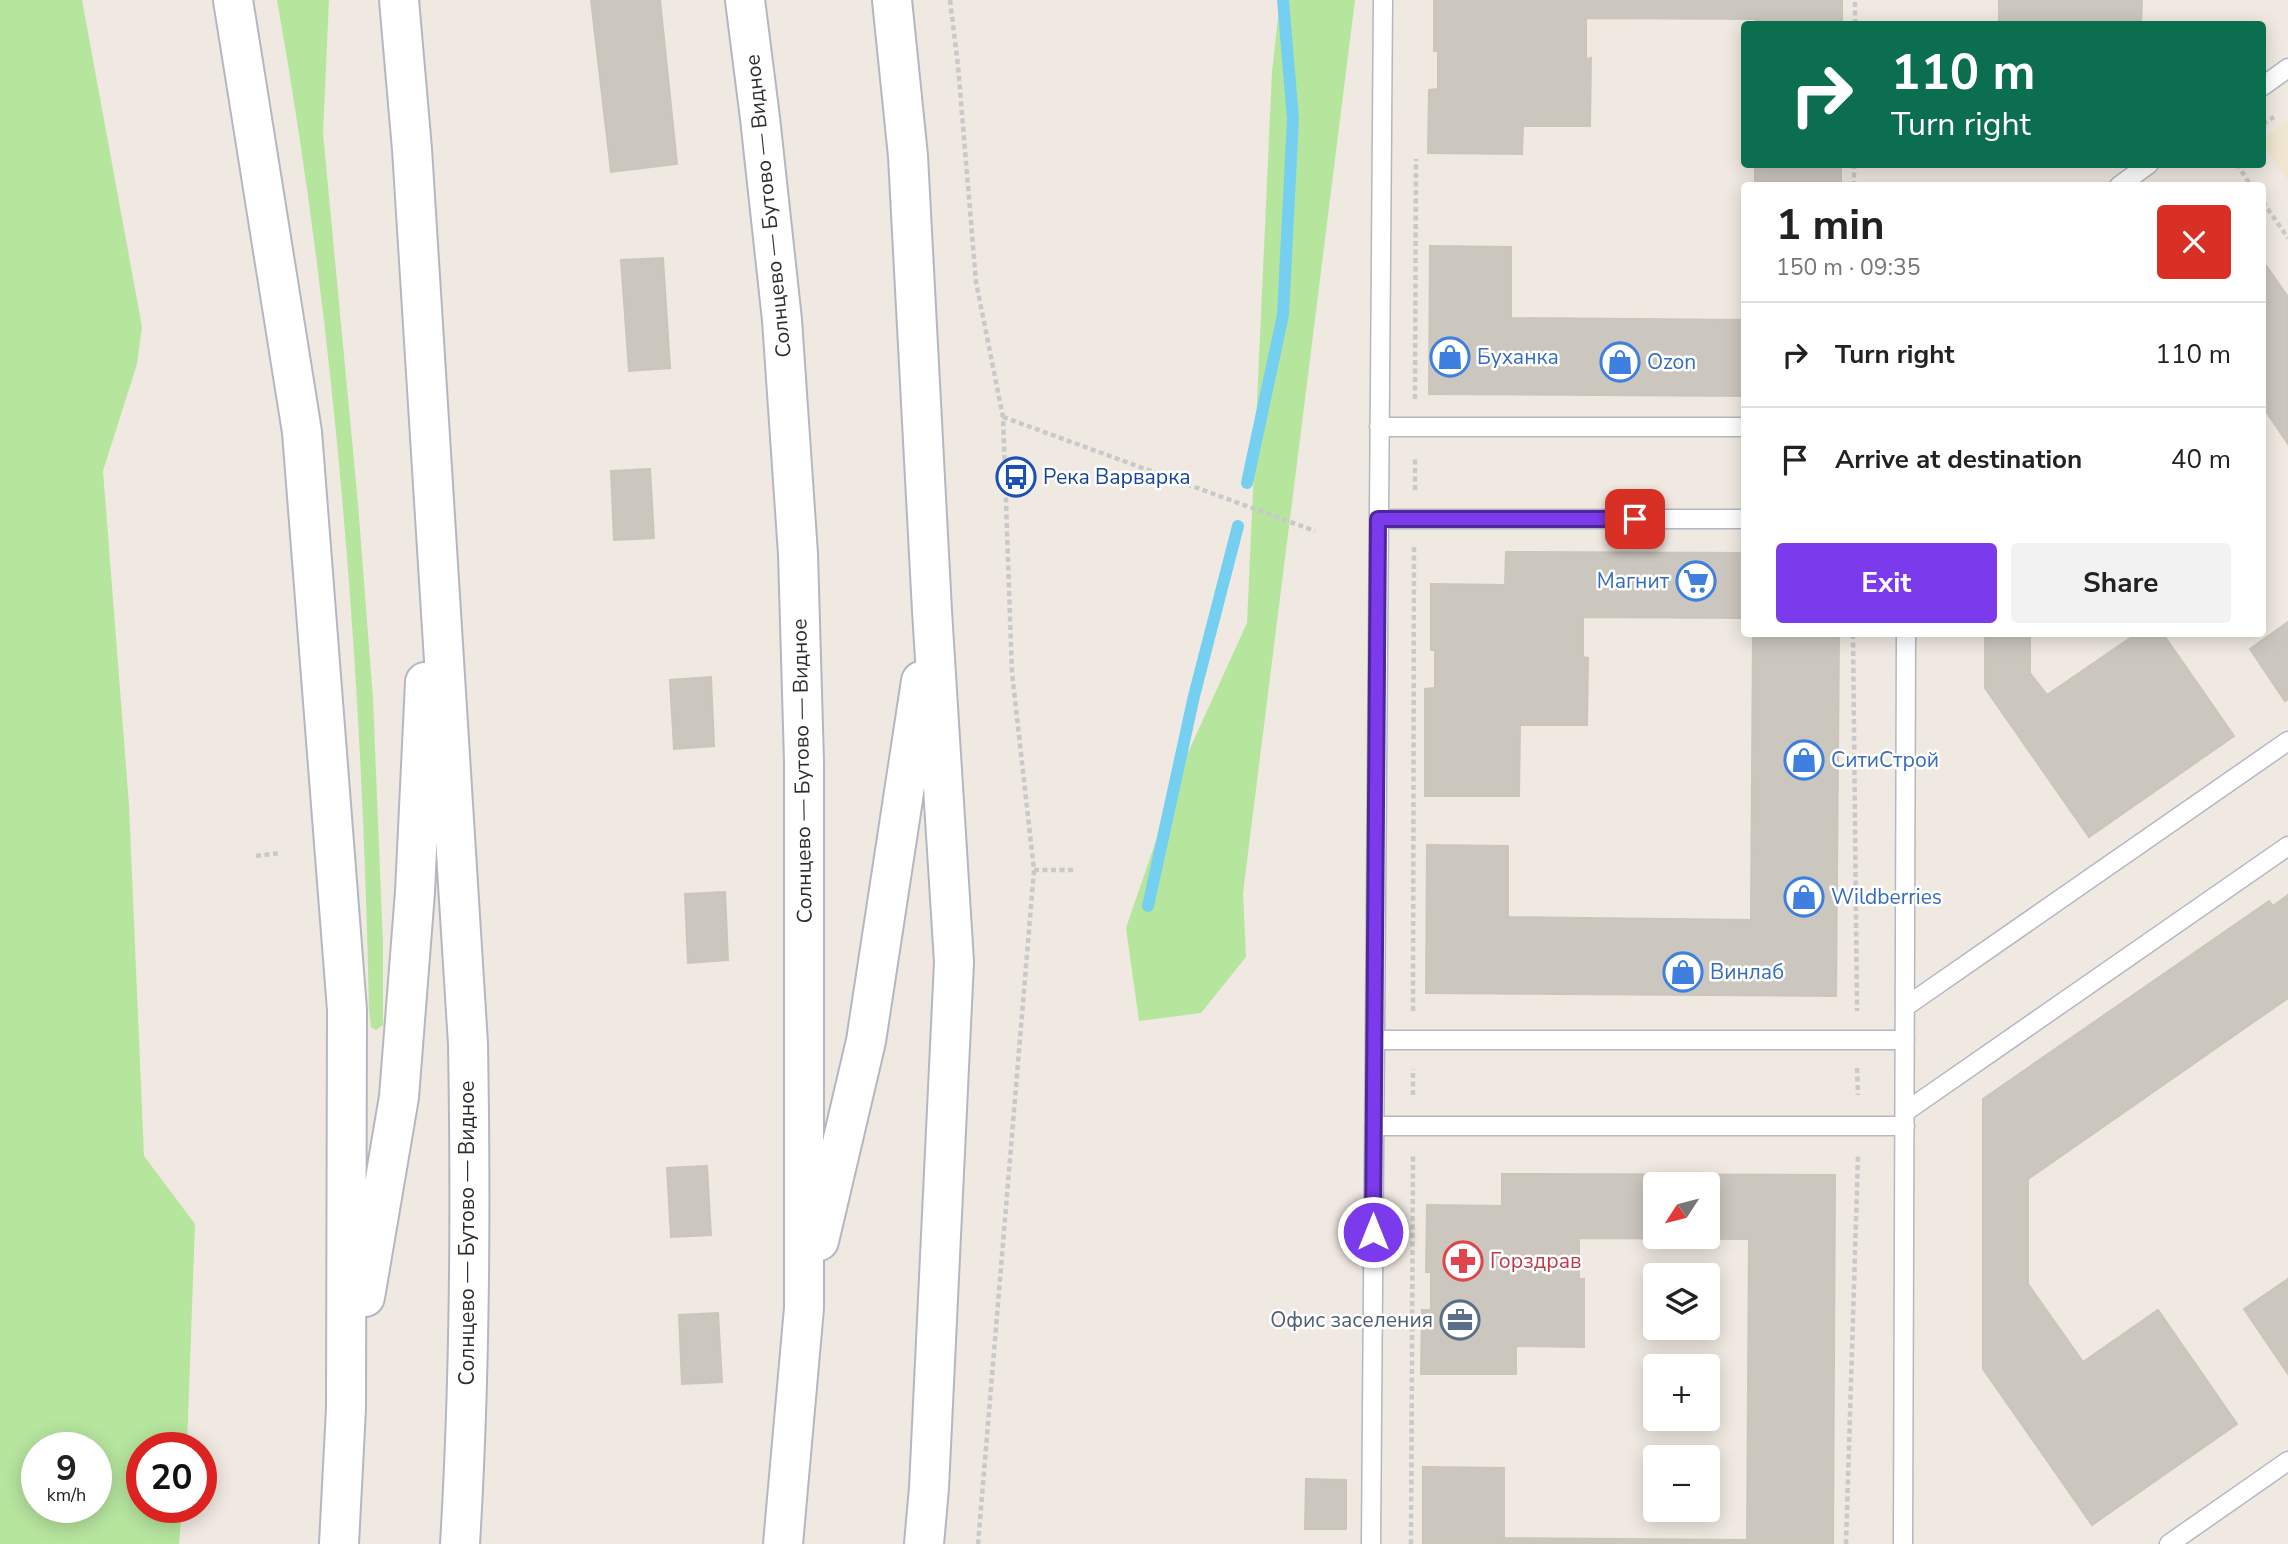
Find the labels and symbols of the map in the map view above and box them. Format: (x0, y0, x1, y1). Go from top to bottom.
street label: Солнцево — Бутово — Видное (738, 53, 798, 359)
shop icon: Буханка (1429, 336, 1471, 378)
shop icon: Ozon (1599, 341, 1641, 383)
place label: Буханка (1477, 343, 1559, 371)
place label: Ozon (1647, 348, 1696, 376)
bus stop icon: Река Варварка (995, 456, 1037, 498)
place label: Река Варварка (1043, 463, 1191, 491)
pin (1605, 489, 1665, 549)
supermarket icon: Магнит (1675, 560, 1717, 602)
place label: Магнит (1597, 567, 1670, 595)
street label: Солнцево — Бутово — Видное (785, 618, 819, 924)
shop icon: СитиСтрой (1783, 739, 1825, 781)
place label: СитиСтрой (1831, 746, 1939, 774)
shop icon: Wildberries (1783, 876, 1825, 918)
place label: Wildberries (1831, 883, 1942, 911)
shop icon: Винлаб (1662, 951, 1704, 993)
place label: Винлаб (1710, 958, 1784, 986)
street label: Солнцево — Бутово — Видное (453, 1081, 481, 1385)
north arrow (1643, 1172, 1720, 1250)
position arrow (1336, 1195, 1410, 1269)
pharmacy icon: Горздрав (1442, 1240, 1484, 1282)
place label: Горздрав (1490, 1247, 1582, 1275)
office icon: Офис заселения (1439, 1299, 1481, 1341)
place label: Офис заселения (1270, 1306, 1433, 1334)
speed limit sign: 20 (126, 1432, 217, 1523)

